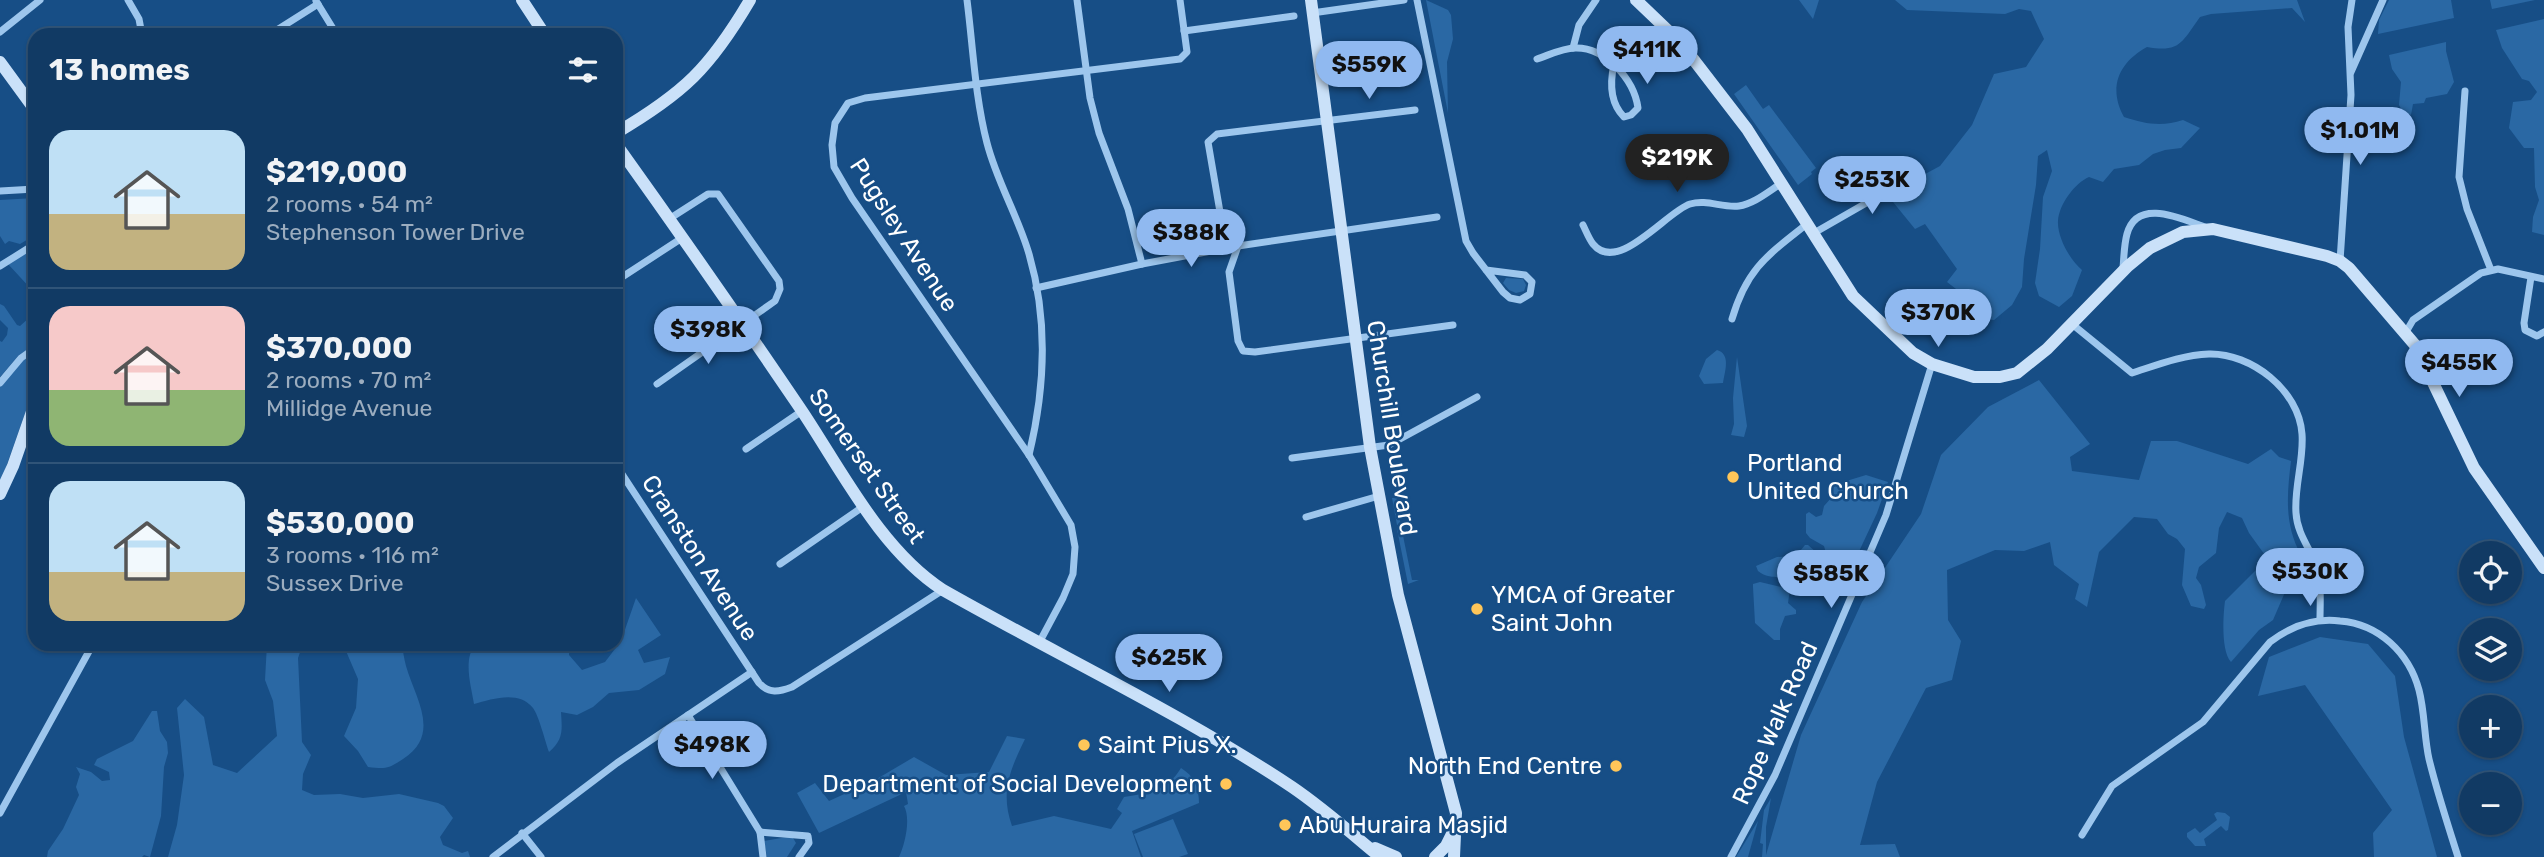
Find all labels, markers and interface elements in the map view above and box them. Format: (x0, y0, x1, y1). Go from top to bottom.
pin: $411K (1598, 27, 1696, 86)
text: $411K (1613, 35, 1681, 63)
pin: $559K (1320, 42, 1418, 101)
text: $559K (1331, 50, 1407, 78)
icon: filters (564, 51, 602, 89)
text: 13 homes (49, 52, 190, 88)
pin: $1.01M (2303, 108, 2417, 167)
text: $1.01M (2320, 116, 2400, 144)
pin: $219K (1628, 134, 1726, 194)
text: $219K (1641, 143, 1713, 171)
street label: Pugsley Avenue (844, 153, 964, 317)
text: $219,000 (266, 154, 407, 190)
pin: $253K (1823, 156, 1921, 216)
icon: home (105, 158, 189, 242)
text: $253K (1834, 165, 1910, 193)
text: 2 rooms · 54 m² (266, 190, 433, 218)
pin: $388K (1142, 210, 1240, 269)
text: Stephenson Tower Drive (266, 218, 525, 246)
text: $388K (1153, 218, 1229, 246)
pin: $370K (1889, 290, 1987, 349)
text: $370K (1901, 298, 1975, 326)
pin: $398K (659, 306, 757, 366)
text: $398K (670, 315, 746, 343)
street label: Churchill Boulevard (1361, 318, 1423, 538)
text: $370,000 (266, 330, 413, 366)
icon: home (105, 334, 189, 418)
pin: $455K (2410, 340, 2508, 399)
text: $455K (2421, 348, 2497, 376)
text: 2 rooms · 70 m² (266, 366, 431, 394)
street label: Somerset Street (803, 383, 931, 549)
text: Millidge Avenue (266, 394, 432, 422)
place label: Portland United Church (1747, 449, 1909, 505)
marker: Portland United Church (1725, 469, 1741, 485)
street label: Cranston Avenue (636, 470, 764, 646)
text: $530,000 (266, 505, 415, 541)
icon: home (105, 509, 189, 593)
text: 3 rooms · 116 m² (266, 541, 439, 569)
map controls (2459, 541, 2522, 835)
button: locate (2459, 541, 2522, 604)
pin: $530K (2261, 548, 2359, 608)
pin: $585K (1782, 550, 1880, 610)
text: $530K (2272, 557, 2348, 585)
text: $585K (1793, 559, 1869, 587)
text: Sussex Drive (266, 569, 404, 597)
place label: YMCA of Greater Saint John (1491, 581, 1675, 637)
marker: YMCA of Greater Saint John (1469, 601, 1485, 617)
button: layers (2459, 618, 2522, 681)
pin: $625K (1120, 634, 1218, 694)
street label: Rope Walk Road (1727, 637, 1823, 809)
text: $625K (1131, 643, 1207, 671)
button: + (2459, 695, 2522, 758)
pin: $498K (663, 722, 761, 781)
text: $498K (674, 730, 750, 758)
place label: Saint Pius X. (1098, 731, 1237, 759)
marker: Saint Pius X. (1076, 737, 1092, 753)
place label: North End Centre (1408, 752, 1602, 780)
marker: North End Centre (1608, 758, 1624, 774)
place label: Department of Social Development (822, 770, 1212, 798)
button: − (2459, 772, 2522, 835)
marker: Department of Social Development (1218, 776, 1234, 792)
place label: Abu Huraira Masjid (1299, 811, 1508, 839)
marker: Abu Huraira Masjid (1277, 817, 1293, 833)

